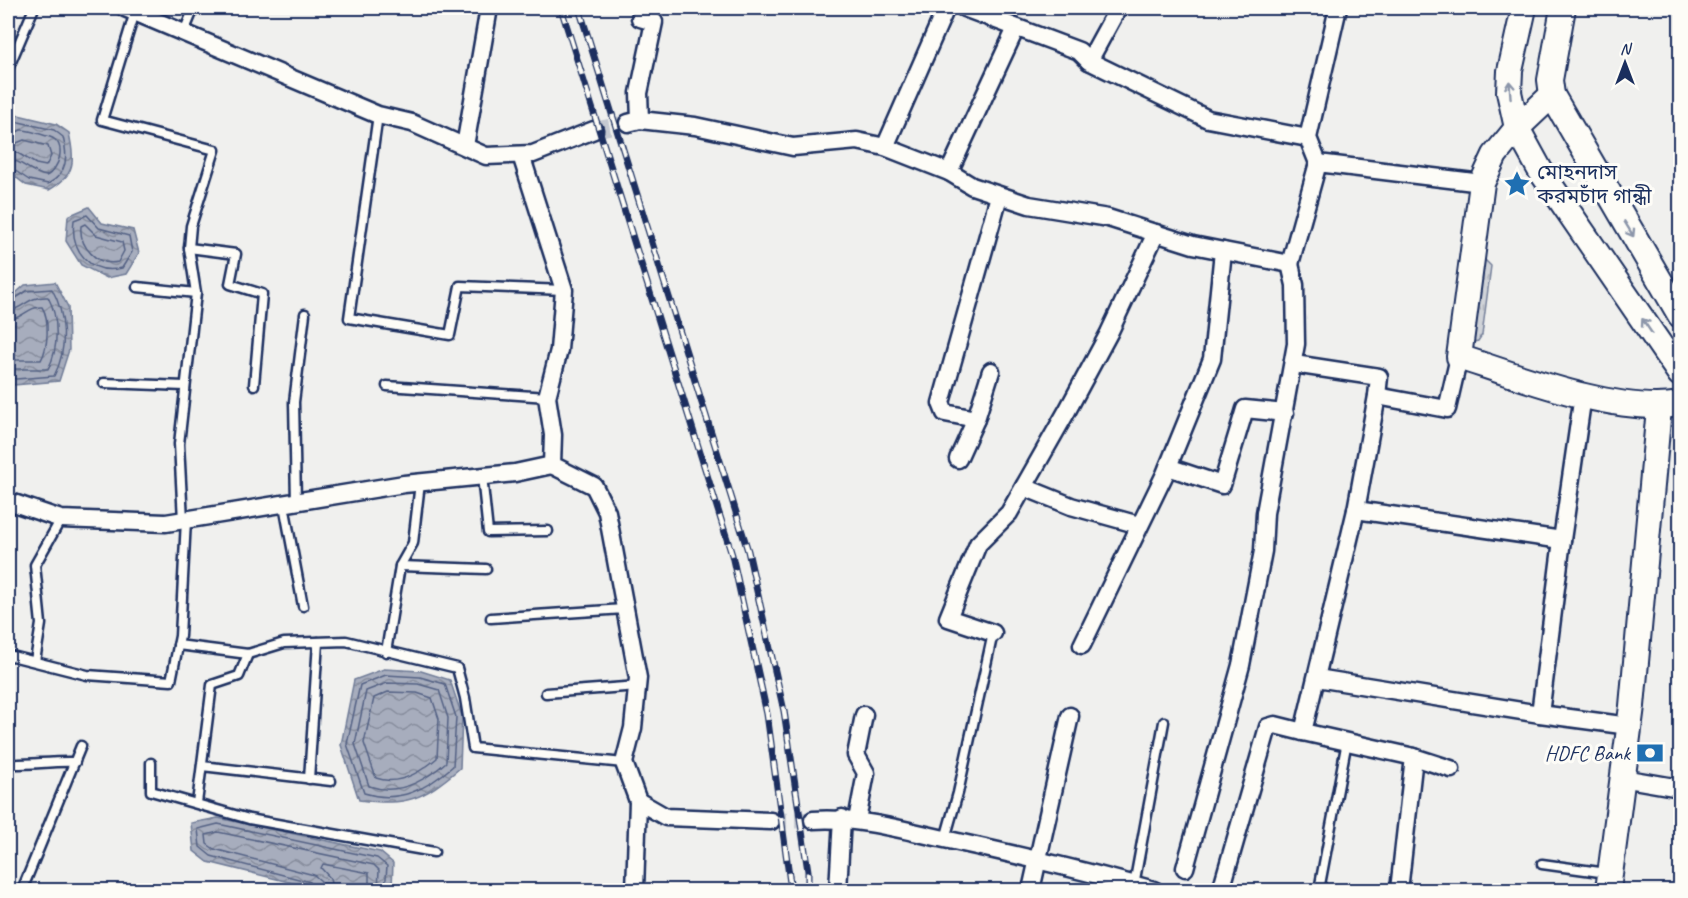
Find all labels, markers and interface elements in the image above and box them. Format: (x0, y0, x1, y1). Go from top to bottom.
north arrow (1595, 33, 1655, 93)
text: N (1620, 39, 1633, 59)
one-way arrow (1505, 80, 1516, 100)
place label: মোহনদাস করমচাঁদ গান্ধী (1536, 159, 1652, 209)
place icon: মোহনদাস করমচাঁদ গান্ধী (1502, 169, 1532, 199)
one-way arrow (1624, 220, 1636, 237)
one-way arrow (1641, 318, 1653, 335)
bank icon: HDFC Bank (1635, 738, 1665, 768)
place label: HDFC Bank (1545, 740, 1631, 766)

